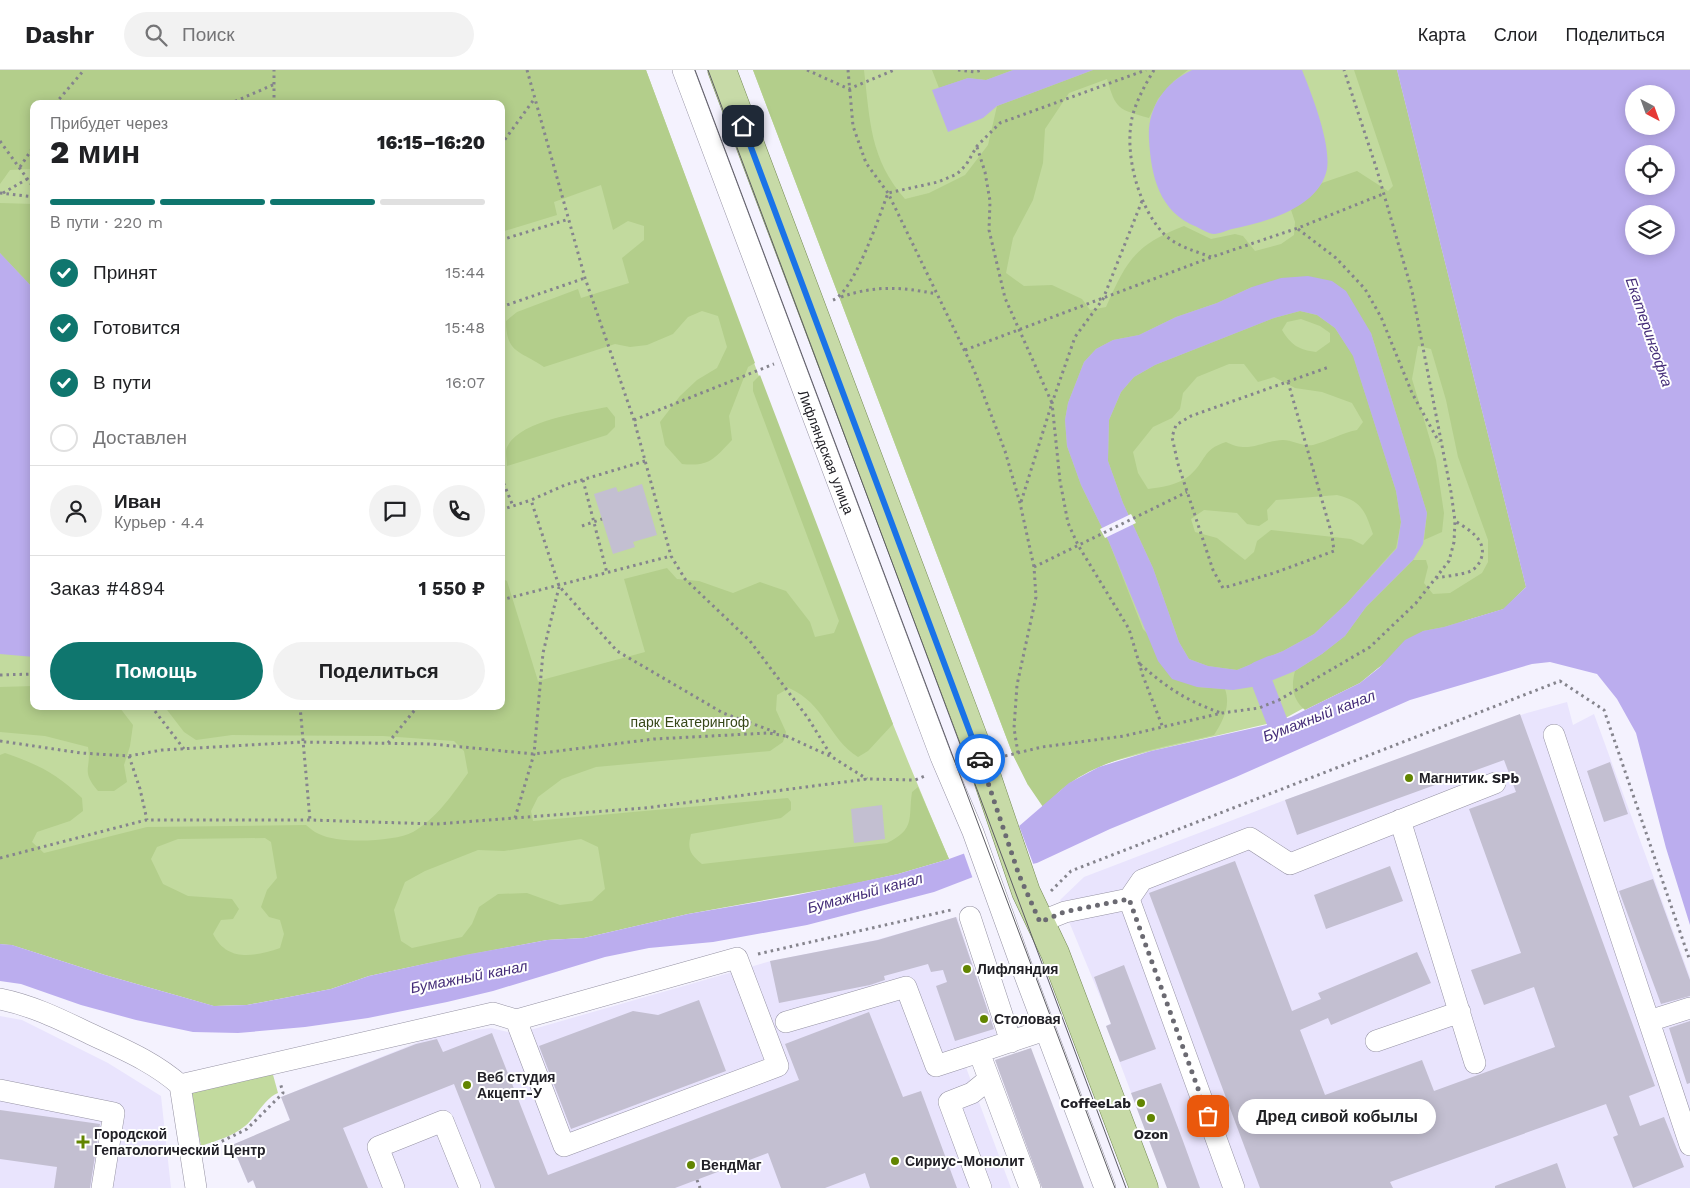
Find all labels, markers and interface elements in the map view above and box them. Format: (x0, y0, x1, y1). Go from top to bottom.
search box (124, 12, 474, 57)
text: Dashr (25, 21, 94, 49)
icon: search (142, 21, 170, 49)
text: Поиск (182, 23, 235, 46)
text: Карта (1418, 24, 1466, 45)
text: Слои (1494, 24, 1538, 45)
text: Поделиться (1566, 24, 1665, 45)
north arrow (1625, 85, 1675, 135)
map controls (1625, 85, 1675, 255)
pin (722, 105, 764, 147)
icon: home (729, 112, 757, 140)
text: Прибудет через (50, 114, 168, 133)
text: 16:15–16:20 (377, 131, 485, 154)
text: 2 мин (50, 133, 140, 171)
button: locate (1625, 145, 1675, 195)
button: layers (1625, 205, 1675, 255)
text: В пути · 220 m (50, 213, 163, 232)
icon: check (50, 259, 78, 287)
text: Принят (93, 261, 157, 284)
text: 15:44 (445, 263, 485, 282)
water label: Екатерингофка (1622, 275, 1676, 389)
icon: check (50, 314, 78, 342)
text: Готовится (93, 316, 180, 339)
text: 15:48 (445, 318, 485, 337)
icon: check (50, 369, 78, 397)
text: В пути (93, 371, 151, 394)
text: 16:07 (446, 373, 485, 392)
street label: Лифляндская улица (795, 388, 857, 517)
text: Доставлен (93, 426, 187, 449)
button: person (50, 485, 102, 537)
button: chat (369, 485, 421, 537)
button: phone (433, 485, 485, 537)
text: Иван (114, 490, 161, 513)
text: Курьер · 4.4 (114, 513, 204, 532)
text: Заказ #4894 (50, 577, 165, 600)
text: 1 550 ₽ (418, 577, 485, 600)
button: Помощь (50, 642, 263, 700)
button: Поделиться (273, 642, 485, 700)
water label: Бумажный канал (1260, 686, 1378, 746)
park label: парк Екатерингоф (631, 714, 749, 730)
courier (955, 734, 1005, 784)
icon: car (966, 745, 994, 773)
place label: Магнитик. SPb (1419, 770, 1519, 786)
marker: Магнитик. SPb (1403, 772, 1415, 784)
water label: Бумажный канал (805, 869, 925, 917)
water label: Бумажный канал (409, 957, 530, 997)
place label: Лифляндия (977, 961, 1059, 977)
marker: Лифляндия (961, 963, 973, 975)
place label: Столовая (994, 1011, 1061, 1027)
marker: Столовая (978, 1013, 990, 1025)
place label: Веб студия Акцепт-У (477, 1069, 555, 1101)
marker: Веб студия Акцепт-У (461, 1079, 473, 1091)
place label: CoffeeLab (1060, 1095, 1131, 1111)
pin (1187, 1095, 1229, 1137)
marker: CoffeeLab (1135, 1097, 1147, 1109)
callout: Дред сивой кобылы (1238, 1098, 1436, 1134)
icon: bag (1194, 1102, 1222, 1130)
text: Дред сивой кобылы (1256, 1107, 1418, 1126)
marker: Ozon (1145, 1112, 1157, 1124)
place label: Городской Гепатологический Центр (94, 1126, 266, 1158)
place label: Ozon (1134, 1126, 1168, 1142)
marker: Городской Гепатологический Центр (76, 1135, 90, 1149)
place label: Сириус-Монолит (905, 1153, 1025, 1169)
marker: Сириус-Монолит (889, 1155, 901, 1167)
place label: ВендМаг (701, 1157, 762, 1173)
marker: ВендМаг (685, 1159, 697, 1171)

